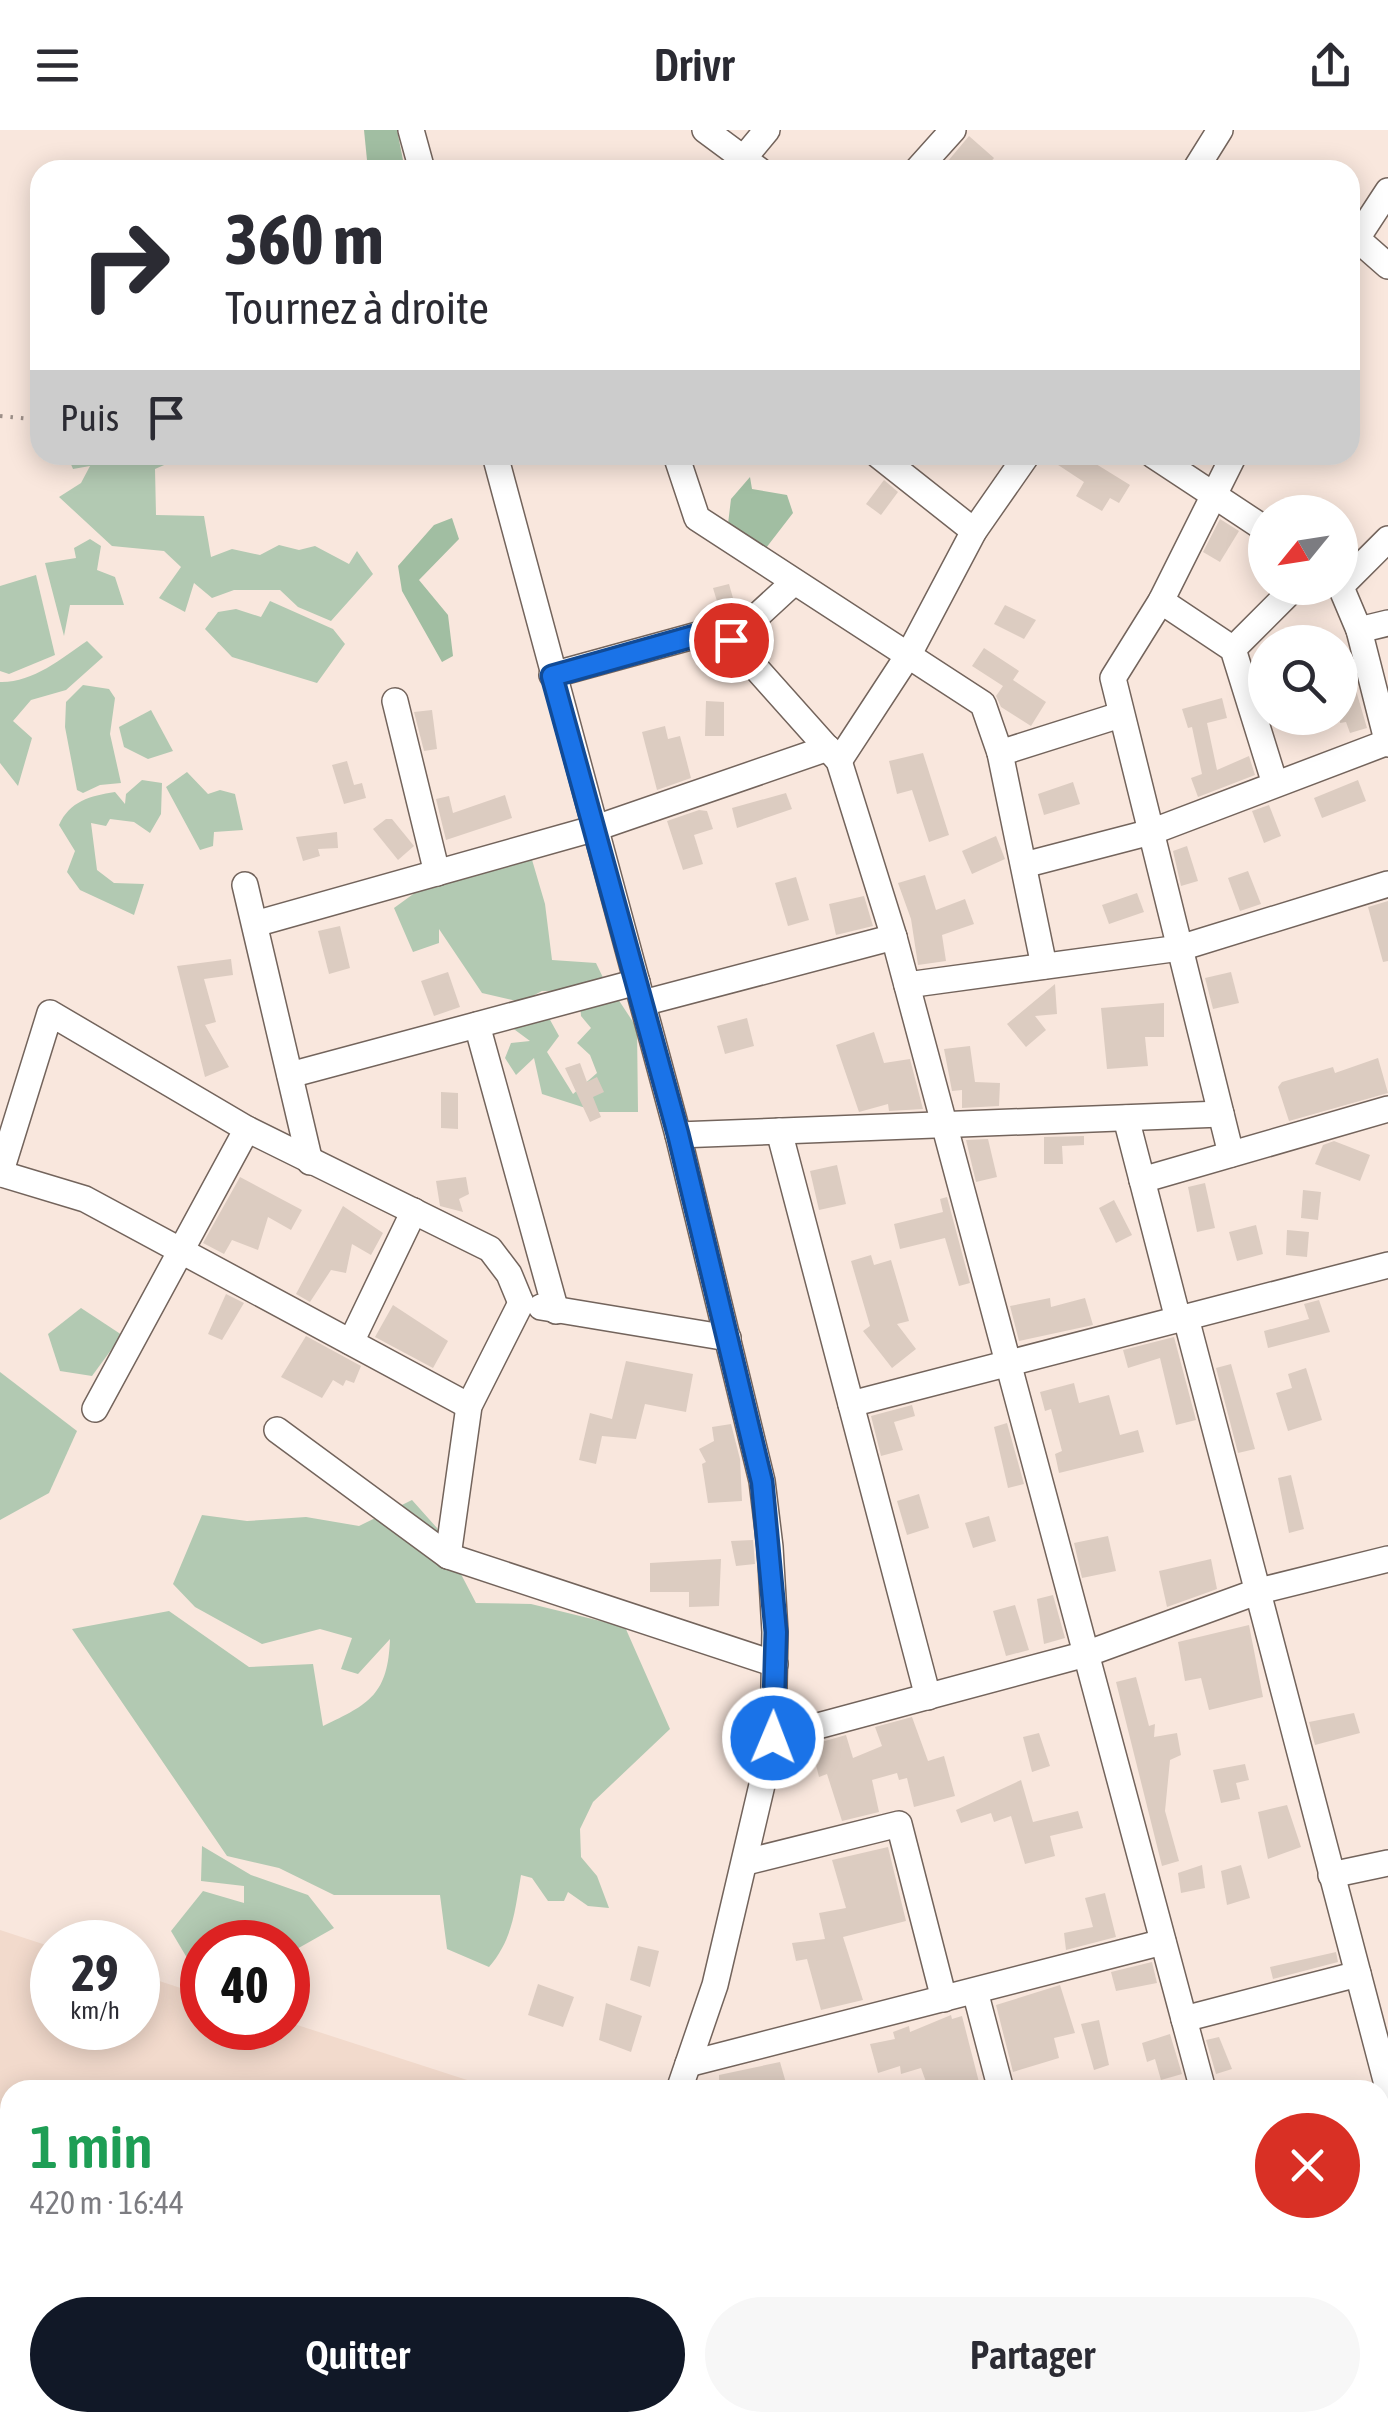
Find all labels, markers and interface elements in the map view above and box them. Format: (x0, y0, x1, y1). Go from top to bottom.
icon: menu (30, 38, 85, 93)
icon: share (1303, 38, 1358, 93)
text: Drivr (654, 39, 734, 91)
text: 360 m (225, 199, 384, 279)
icon: right (60, 200, 190, 330)
text: Tournez à droite (225, 282, 489, 334)
icon: arrive (139, 390, 194, 445)
text: Puis (60, 396, 119, 439)
north arrow (1248, 495, 1358, 605)
map controls (1248, 495, 1358, 735)
pin (689, 598, 774, 683)
icon: arrive (704, 613, 759, 668)
button: search (1248, 625, 1358, 735)
position arrow (721, 1686, 825, 1790)
speed limit sign: 40 (180, 1920, 310, 2050)
text: 29 (71, 1944, 118, 2002)
text: km/h (70, 1996, 120, 2024)
text: 1 min (30, 2112, 153, 2181)
button: close (1255, 2113, 1360, 2218)
text: 420 m · 16:44 (30, 2184, 184, 2221)
button: Quitter (30, 2297, 685, 2412)
button: Partager (705, 2297, 1360, 2412)

